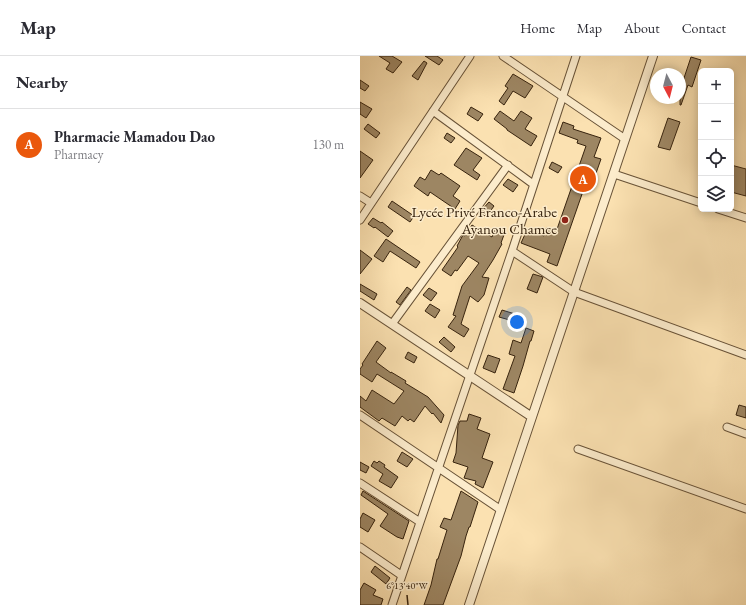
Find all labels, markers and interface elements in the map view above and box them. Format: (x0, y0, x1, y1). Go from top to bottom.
text: Map (20, 15, 56, 40)
text: Home (520, 19, 555, 37)
text: Map (577, 19, 602, 37)
text: About (624, 19, 660, 37)
text: Contact (682, 19, 726, 37)
north arrow (650, 68, 686, 104)
map controls (698, 68, 734, 212)
button: + (698, 68, 734, 104)
text: Nearby (16, 71, 68, 93)
button: − (698, 104, 734, 140)
text: Pharmacie Mamadou Dao (54, 127, 215, 146)
text: A (24, 136, 34, 153)
text: 130 m (313, 136, 344, 153)
button: locate (698, 140, 734, 176)
text: Pharmacy (54, 146, 103, 163)
pin: A (570, 164, 596, 194)
button: layers (698, 176, 734, 212)
place label: Lycée Privé Franco-Arabe Ayanou Chamce (412, 202, 557, 238)
marker: Lycée Privé Franco-Arabe Ayanou Chamce (560, 215, 570, 225)
your location (507, 312, 527, 332)
text: 6°13'40"W (386, 579, 429, 592)

